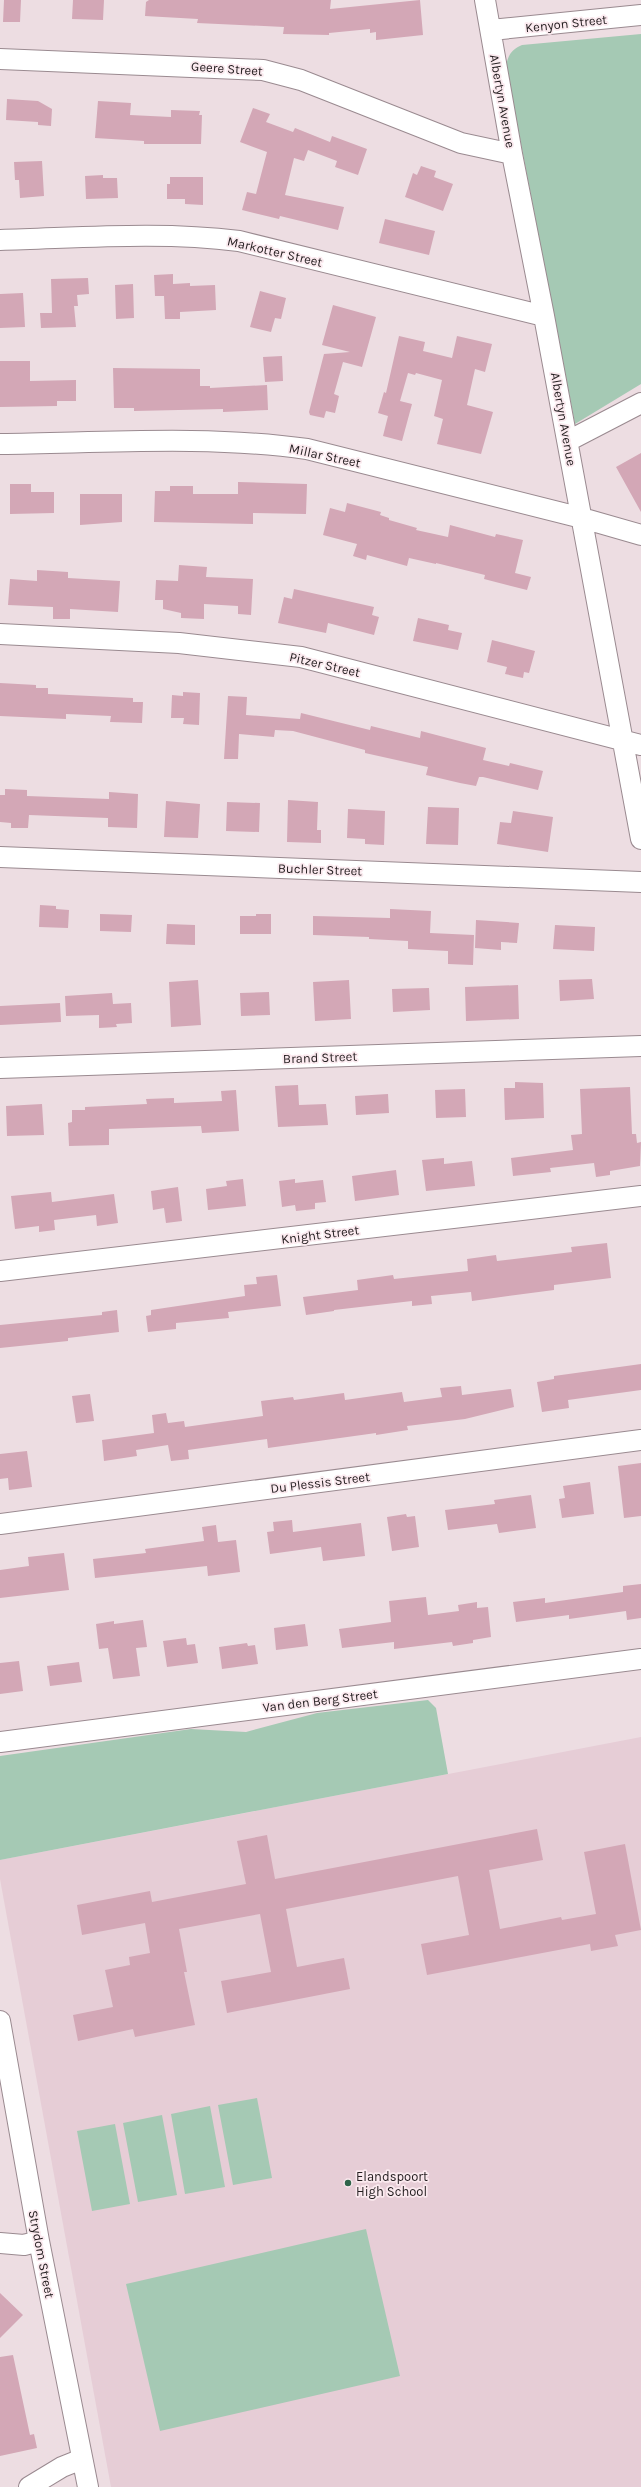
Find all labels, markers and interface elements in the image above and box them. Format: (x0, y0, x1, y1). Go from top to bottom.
street label: Kenyon Street (524, 12, 608, 35)
street label: Albertyn Avenue (487, 53, 518, 149)
street label: Geere Street (191, 59, 263, 78)
street label: Markotter Street (226, 233, 324, 270)
street label: Albertyn Avenue (548, 371, 579, 467)
street label: Millar Street (288, 441, 362, 470)
street label: Pitzer Street (288, 649, 362, 680)
street label: Buchler Street (278, 861, 362, 878)
street label: Brand Street (283, 1049, 357, 1066)
street label: Knight Street (280, 1222, 360, 1247)
street label: Du Plessis Street (269, 1469, 371, 1496)
street label: Van den Berg Street (262, 1686, 378, 1715)
place label: Elandspoort High School (356, 2169, 428, 2199)
marker: Elandspoort High School (343, 2178, 353, 2188)
street label: Strydom Street (26, 2209, 57, 2299)

